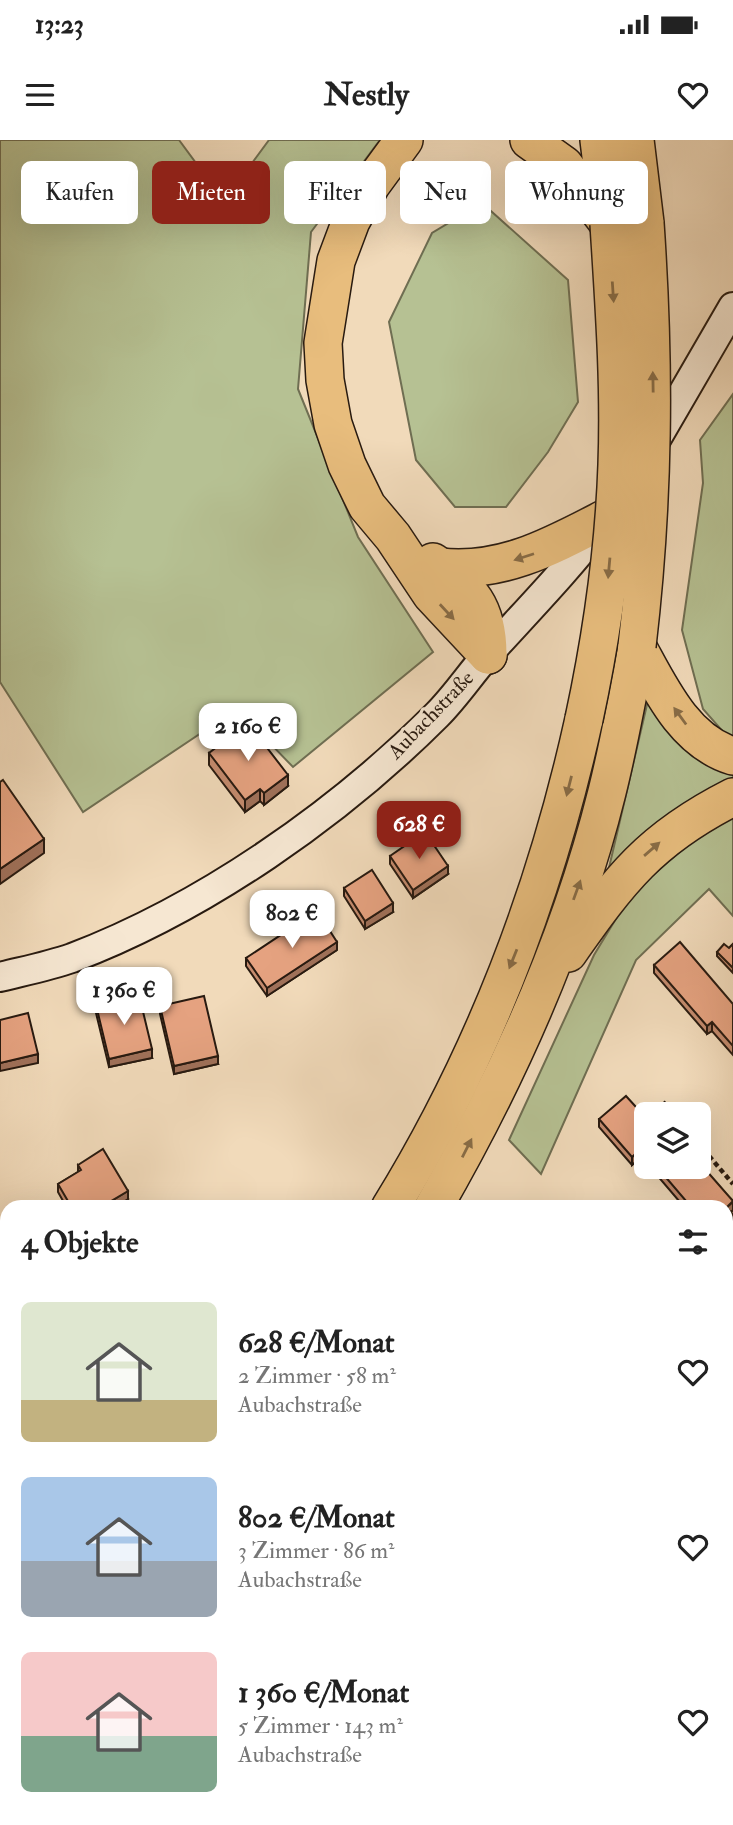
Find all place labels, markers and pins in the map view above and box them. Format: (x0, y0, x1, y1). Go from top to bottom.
pin: 2 160 € (183, 704, 313, 763)
pin: 628 € (370, 802, 468, 861)
pin: 802 € (243, 890, 341, 950)
pin: 1 360 € (59, 968, 189, 1027)

